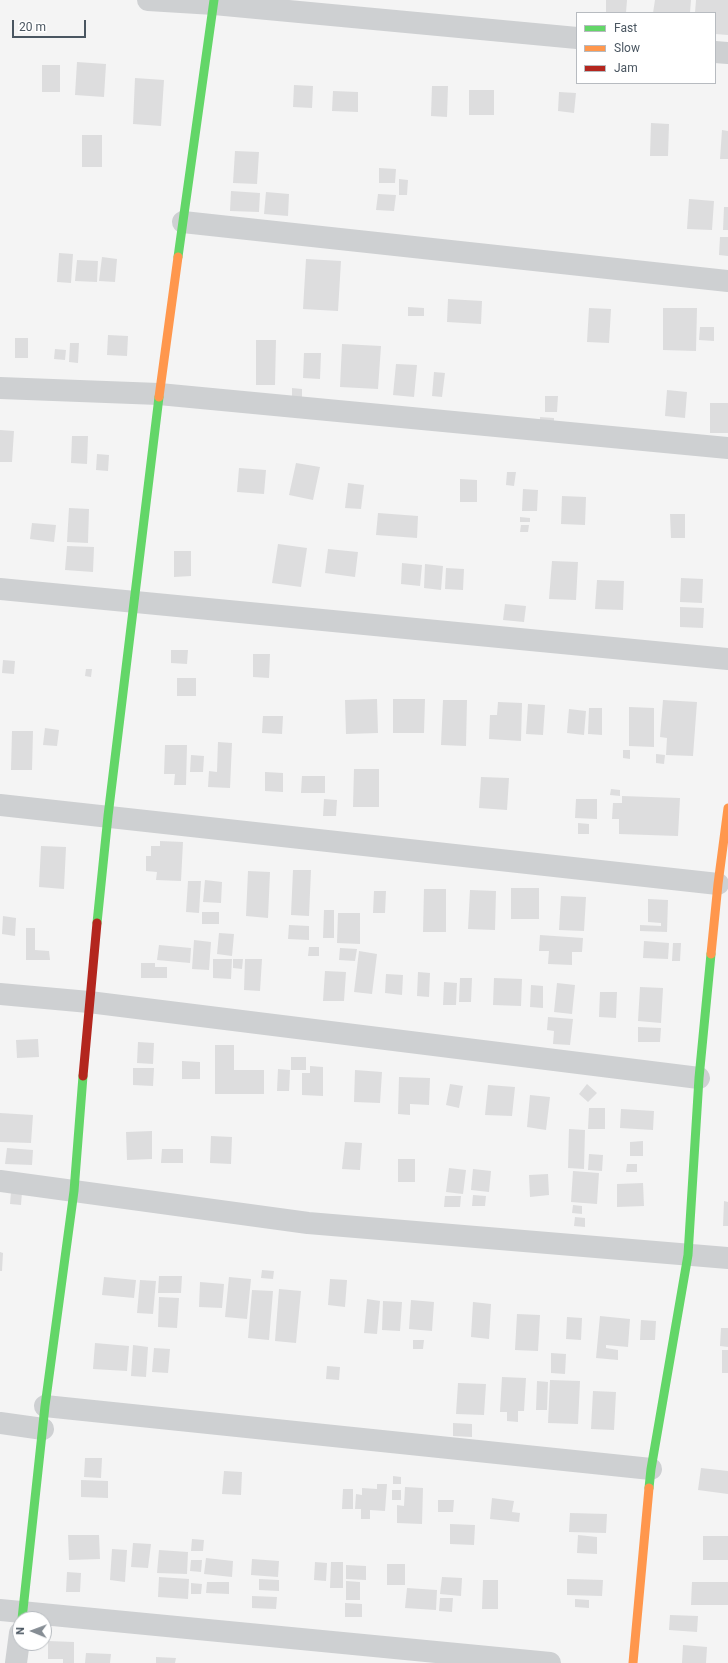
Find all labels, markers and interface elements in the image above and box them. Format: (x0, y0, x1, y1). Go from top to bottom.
scale bar (14, 12, 88, 38)
legend (576, 12, 716, 84)
text: 20 m (19, 20, 46, 34)
text: Fast (614, 21, 637, 35)
text: Slow (614, 41, 640, 55)
text: Jam (614, 61, 638, 75)
north arrow (12, 1611, 52, 1651)
text: N (14, 1627, 27, 1635)

